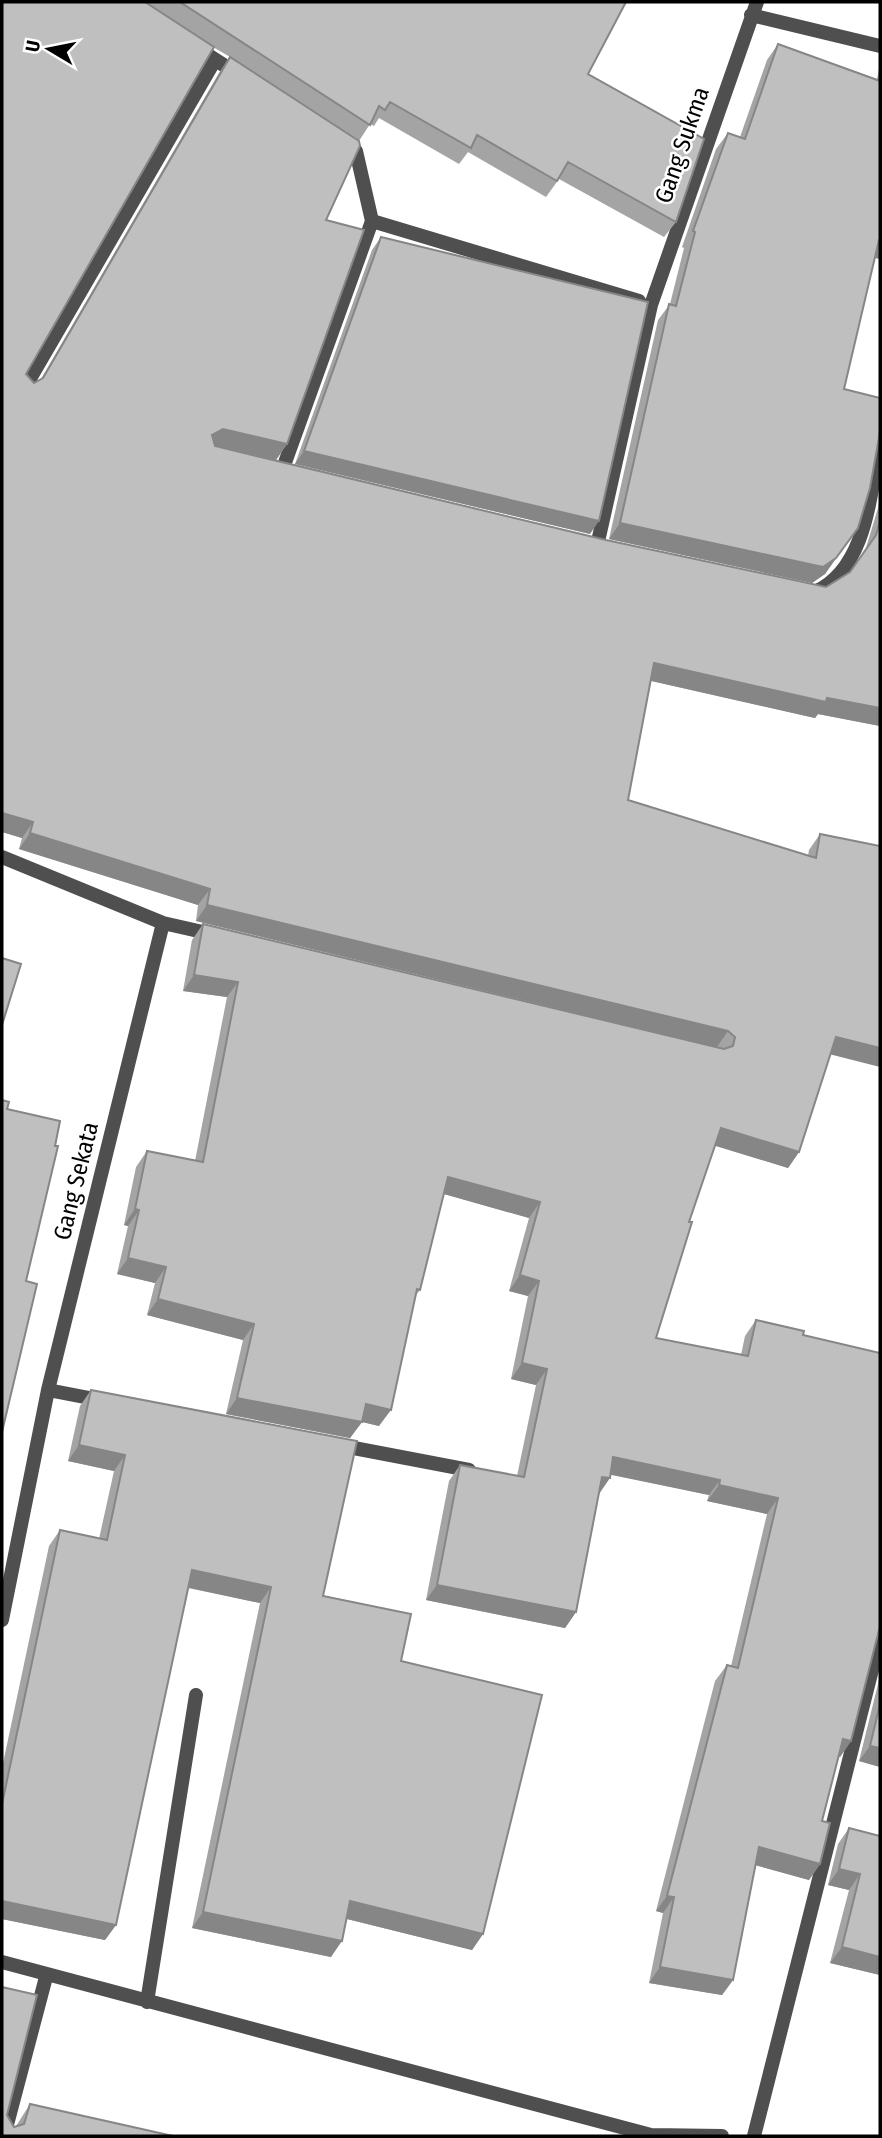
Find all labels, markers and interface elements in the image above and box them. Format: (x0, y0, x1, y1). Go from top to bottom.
north arrow (14, 14, 84, 84)
text: U (20, 39, 45, 54)
street label: Gang Sukma (649, 83, 715, 207)
street label: Gang Sekata (48, 1119, 104, 1243)

